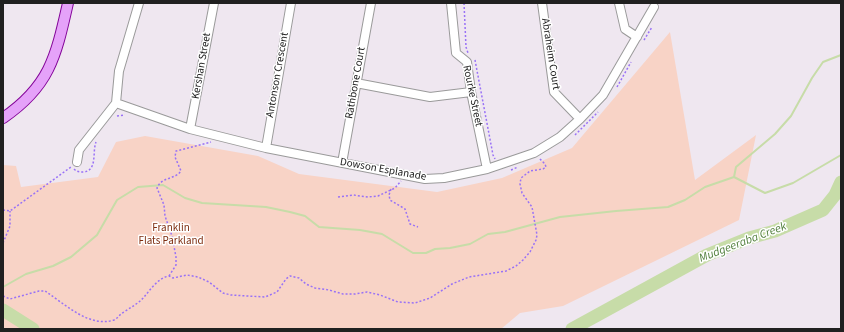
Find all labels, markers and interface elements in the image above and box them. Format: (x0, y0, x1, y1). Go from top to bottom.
street label: Abraheim Court (538, 17, 562, 91)
street label: Antonson Crescent (264, 31, 292, 119)
street label: Kershan Street (190, 32, 214, 100)
street label: Rathbone Court (343, 46, 369, 120)
street label: Rourke Street (459, 64, 485, 128)
street label: Dowson Esplanade (339, 156, 427, 184)
water label: Mudgeeraba Creek (697, 220, 789, 266)
park label: Franklin Flats Parkland (138, 222, 204, 248)

